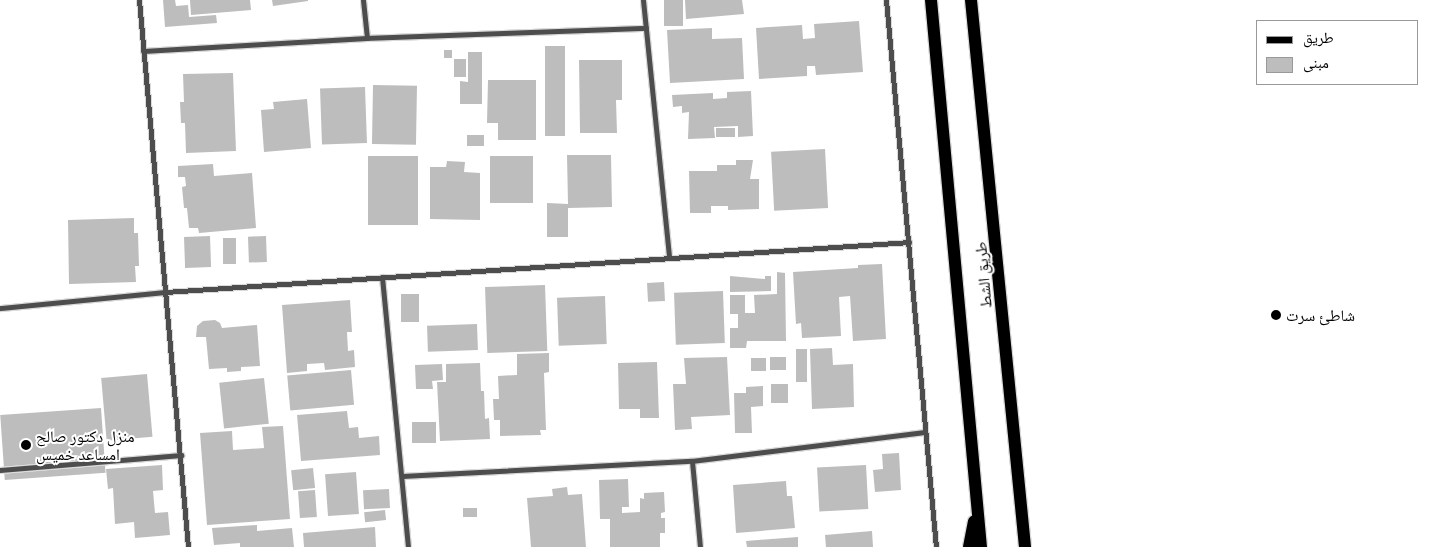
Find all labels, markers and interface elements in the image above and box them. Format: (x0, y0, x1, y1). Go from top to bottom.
legend (1256, 20, 1418, 85)
text: طريق (1303, 27, 1334, 48)
text: مبنى (1303, 52, 1329, 73)
street label: طريق الشط (971, 241, 995, 309)
place label: شاطئ سرت (1286, 305, 1355, 325)
marker: شاطئ سرت (1270, 309, 1282, 321)
place label: منزل دكتور صالح امساعد خميس (36, 426, 135, 464)
marker: منزل دكتور صالح امساعد خميس (20, 439, 32, 451)

